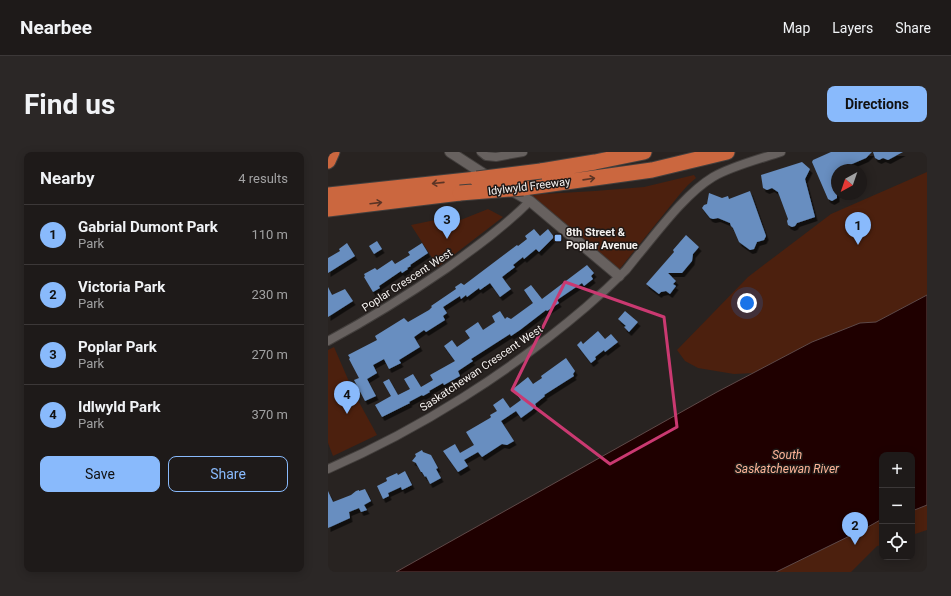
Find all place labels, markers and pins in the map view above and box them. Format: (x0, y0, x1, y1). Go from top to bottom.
pin: 3 (434, 206, 460, 239)
pin: 1 (845, 212, 871, 245)
place label: 8th Street & Poplar Avenue (566, 226, 638, 252)
marker: 8th Street & Poplar Avenue (553, 233, 563, 243)
pin: 4 (334, 381, 360, 414)
pin: 2 (842, 512, 868, 545)

